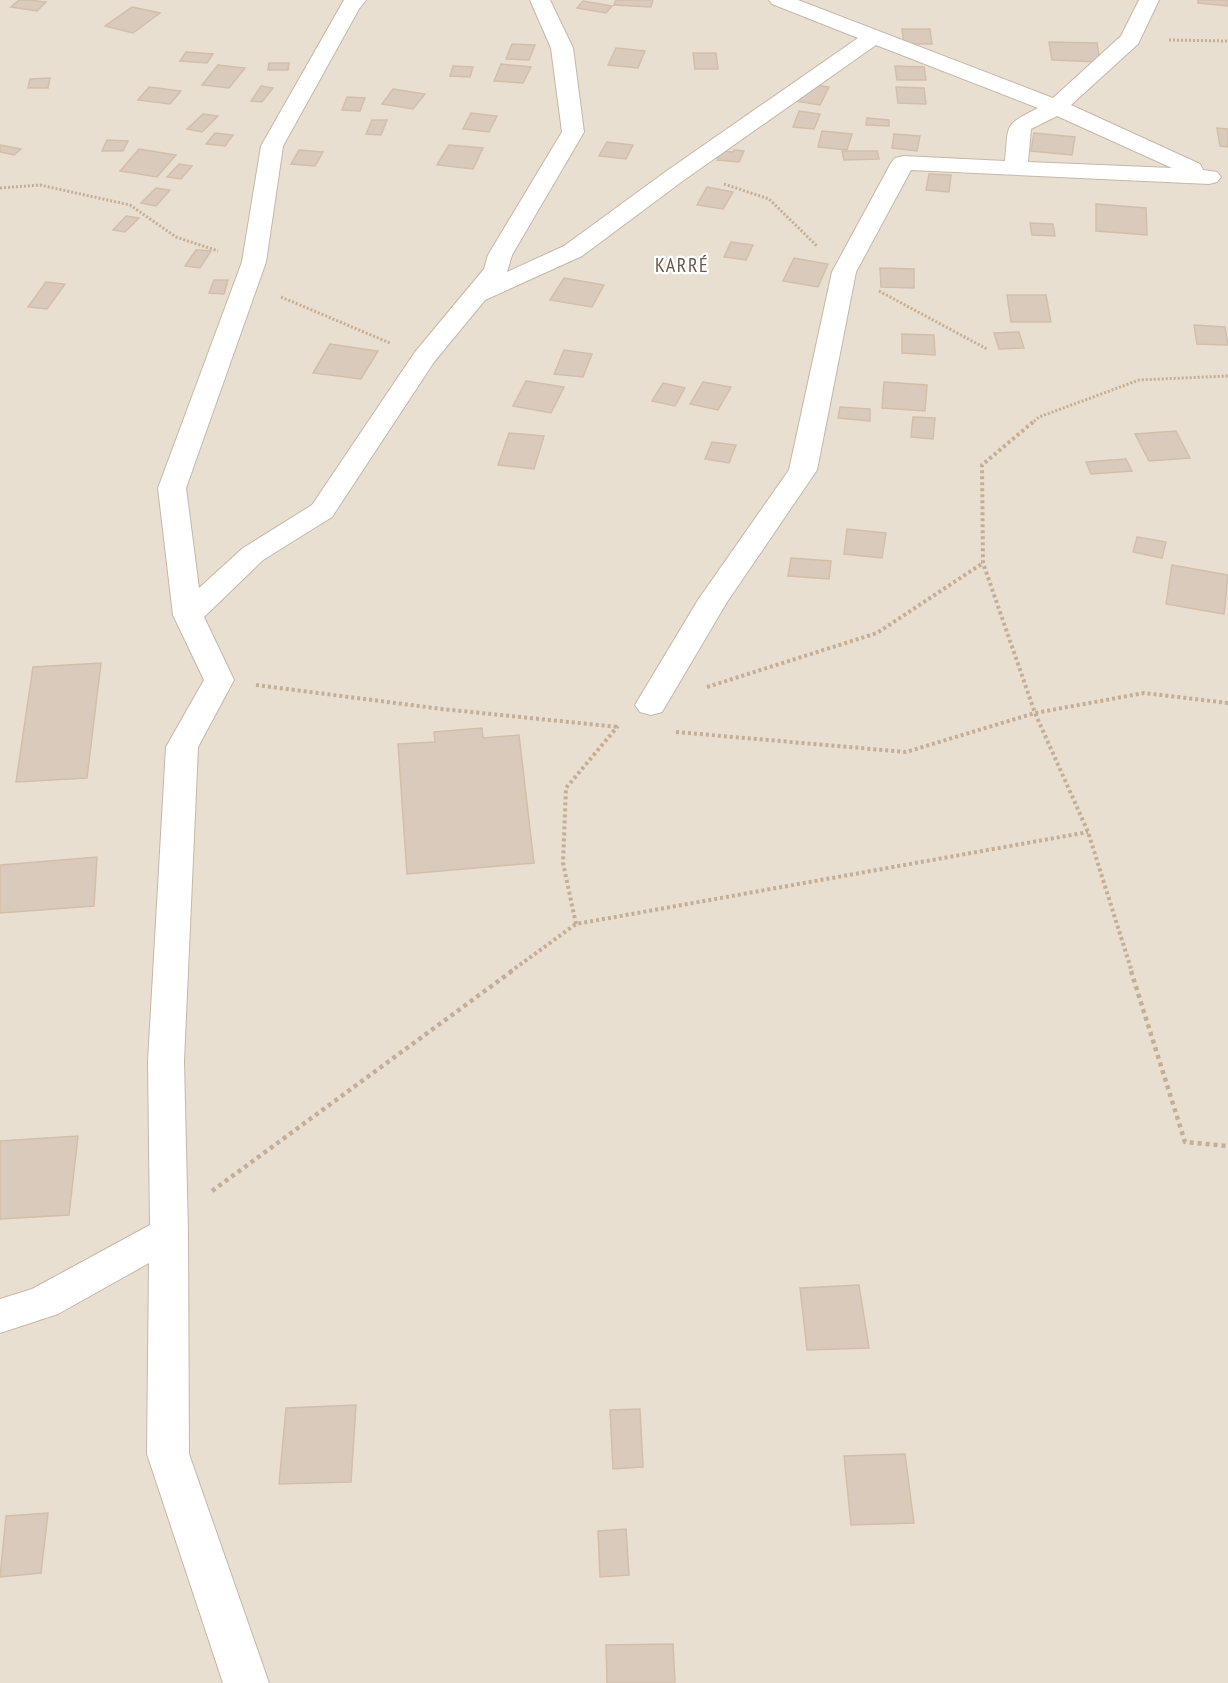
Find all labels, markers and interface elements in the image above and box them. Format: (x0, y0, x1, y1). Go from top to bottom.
district label: KARRÉ (655, 252, 709, 278)

